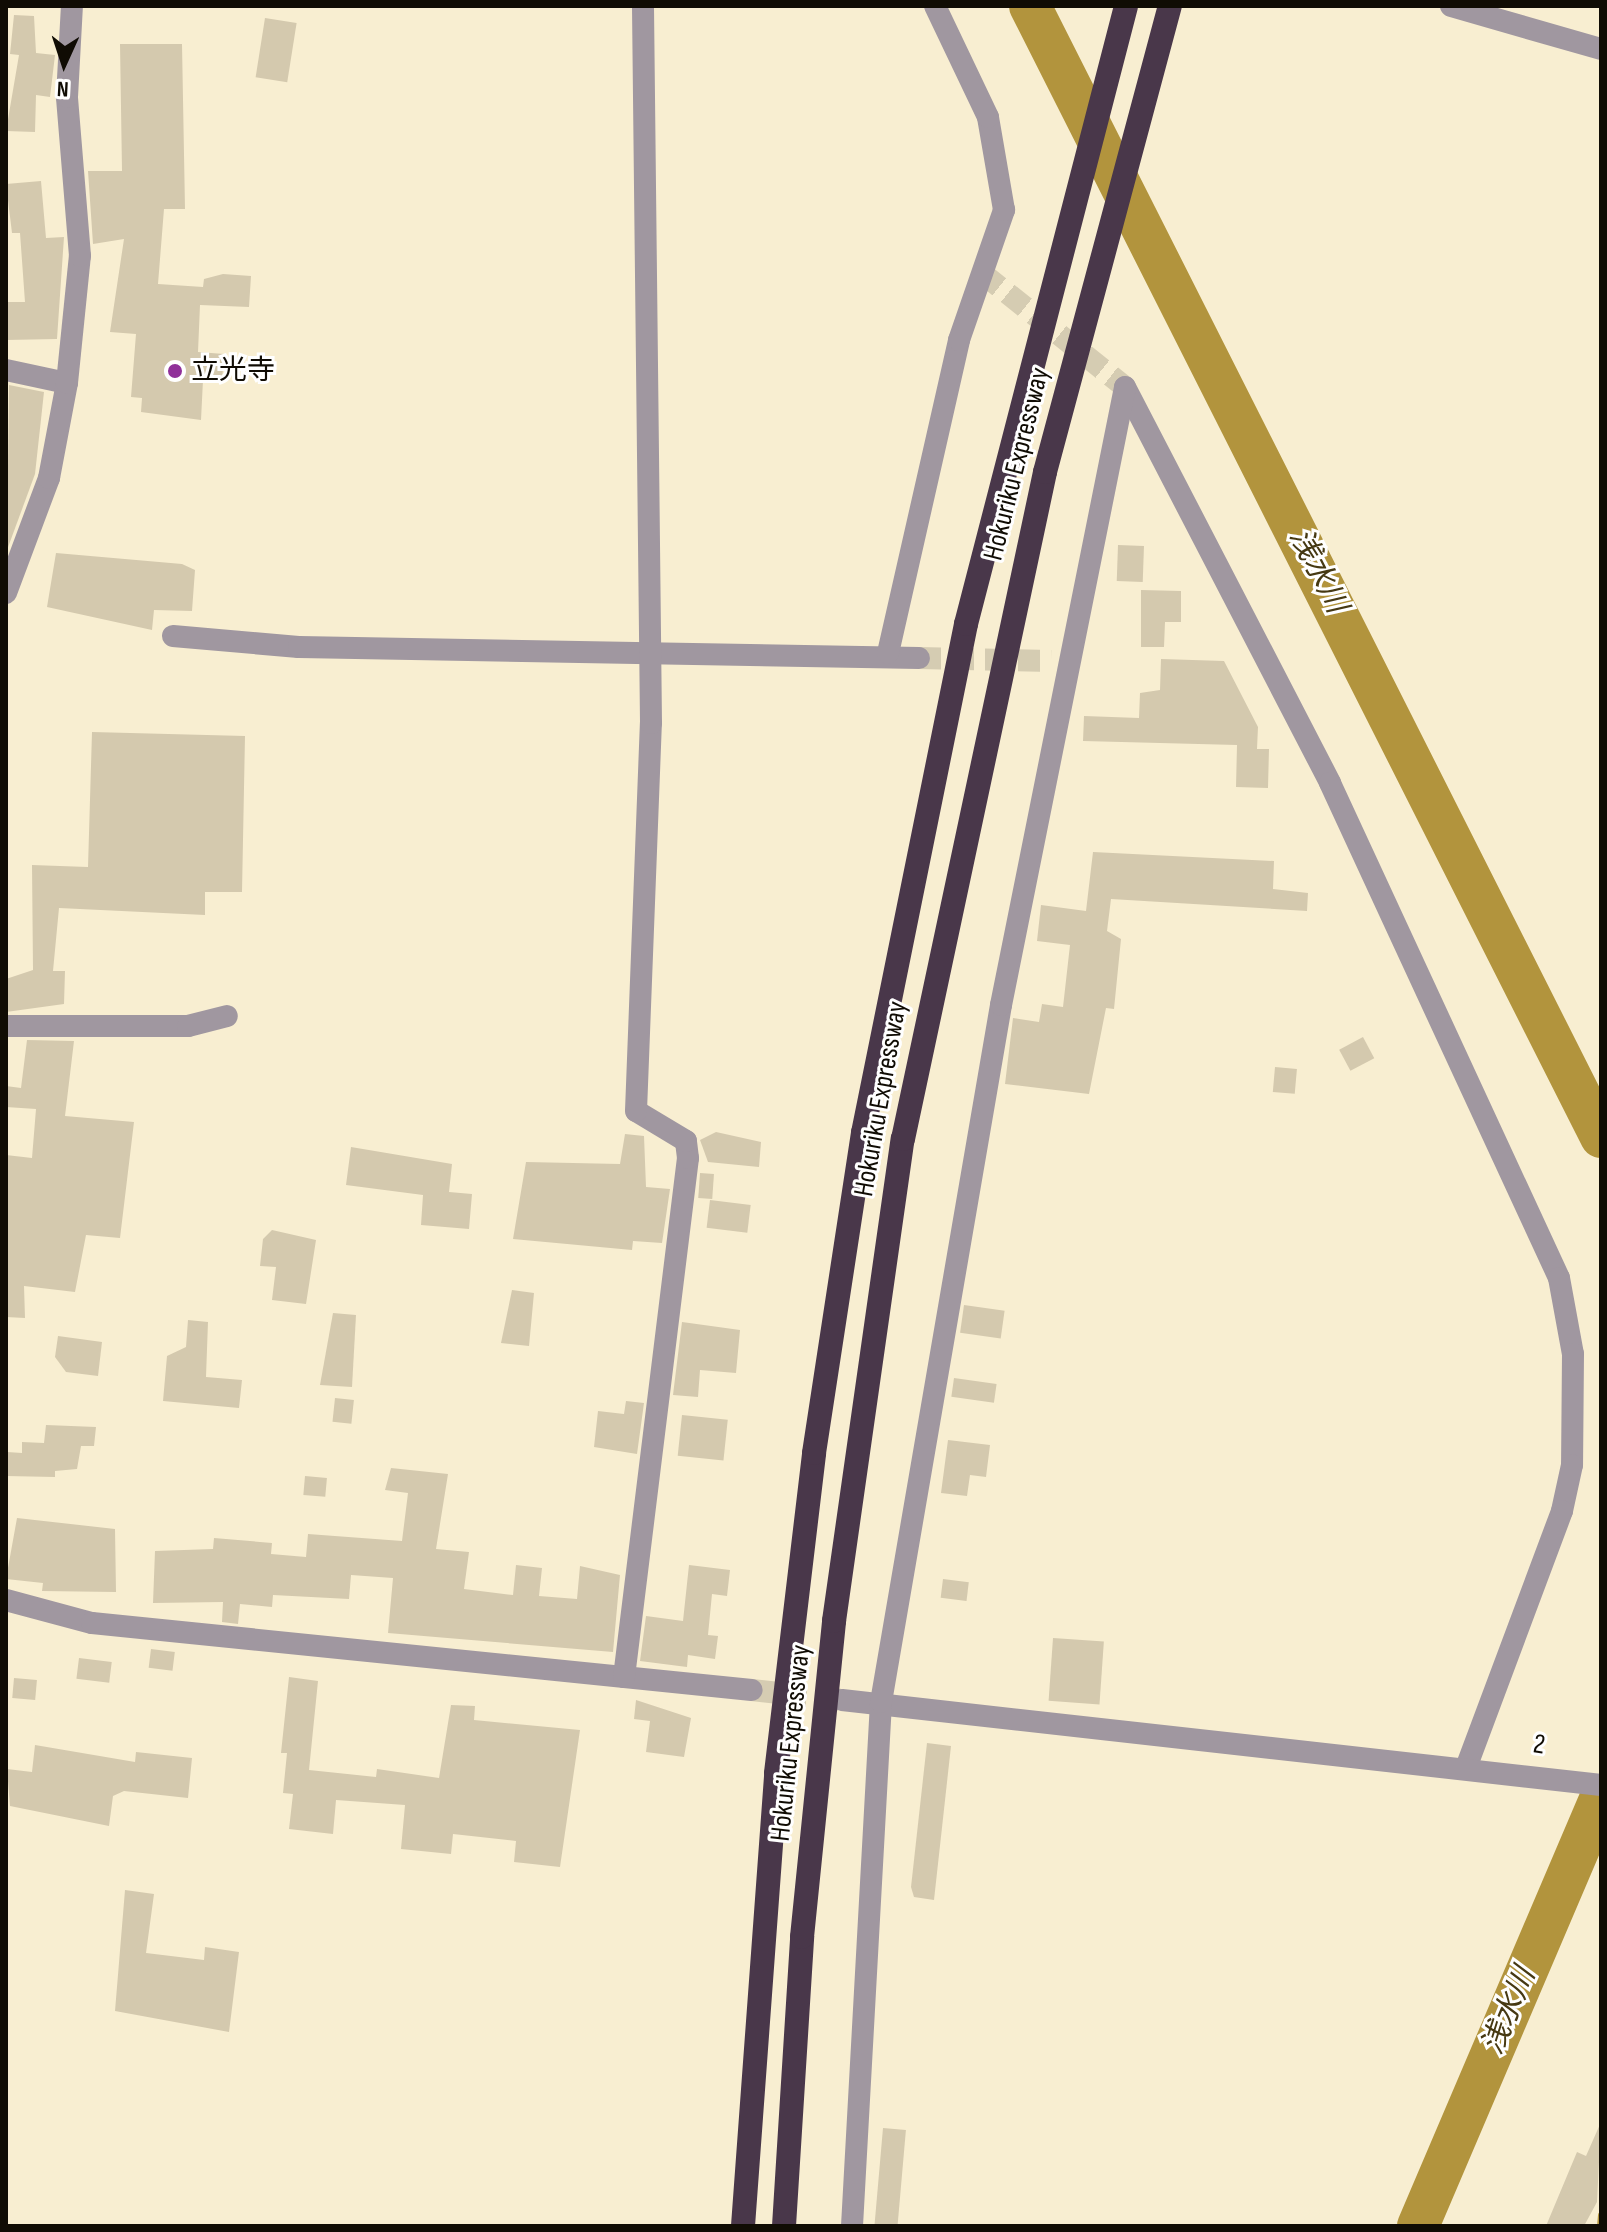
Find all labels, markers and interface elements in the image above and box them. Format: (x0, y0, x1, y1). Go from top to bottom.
north arrow (24, 24, 104, 104)
text: N (56, 75, 69, 102)
place label: 立光寺 (191, 354, 275, 388)
marker: 立光寺 (166, 362, 184, 380)
street label: Hokuriku Expressway (977, 364, 1057, 564)
water label: 浅水川 (1282, 523, 1354, 619)
street label: Hokuriku Expressway (847, 999, 915, 1199)
street label: Hokuriku Expressway (764, 1643, 818, 1843)
street label: 2 (1531, 1728, 1547, 1762)
water label: 浅水川 (1475, 1963, 1543, 2059)

